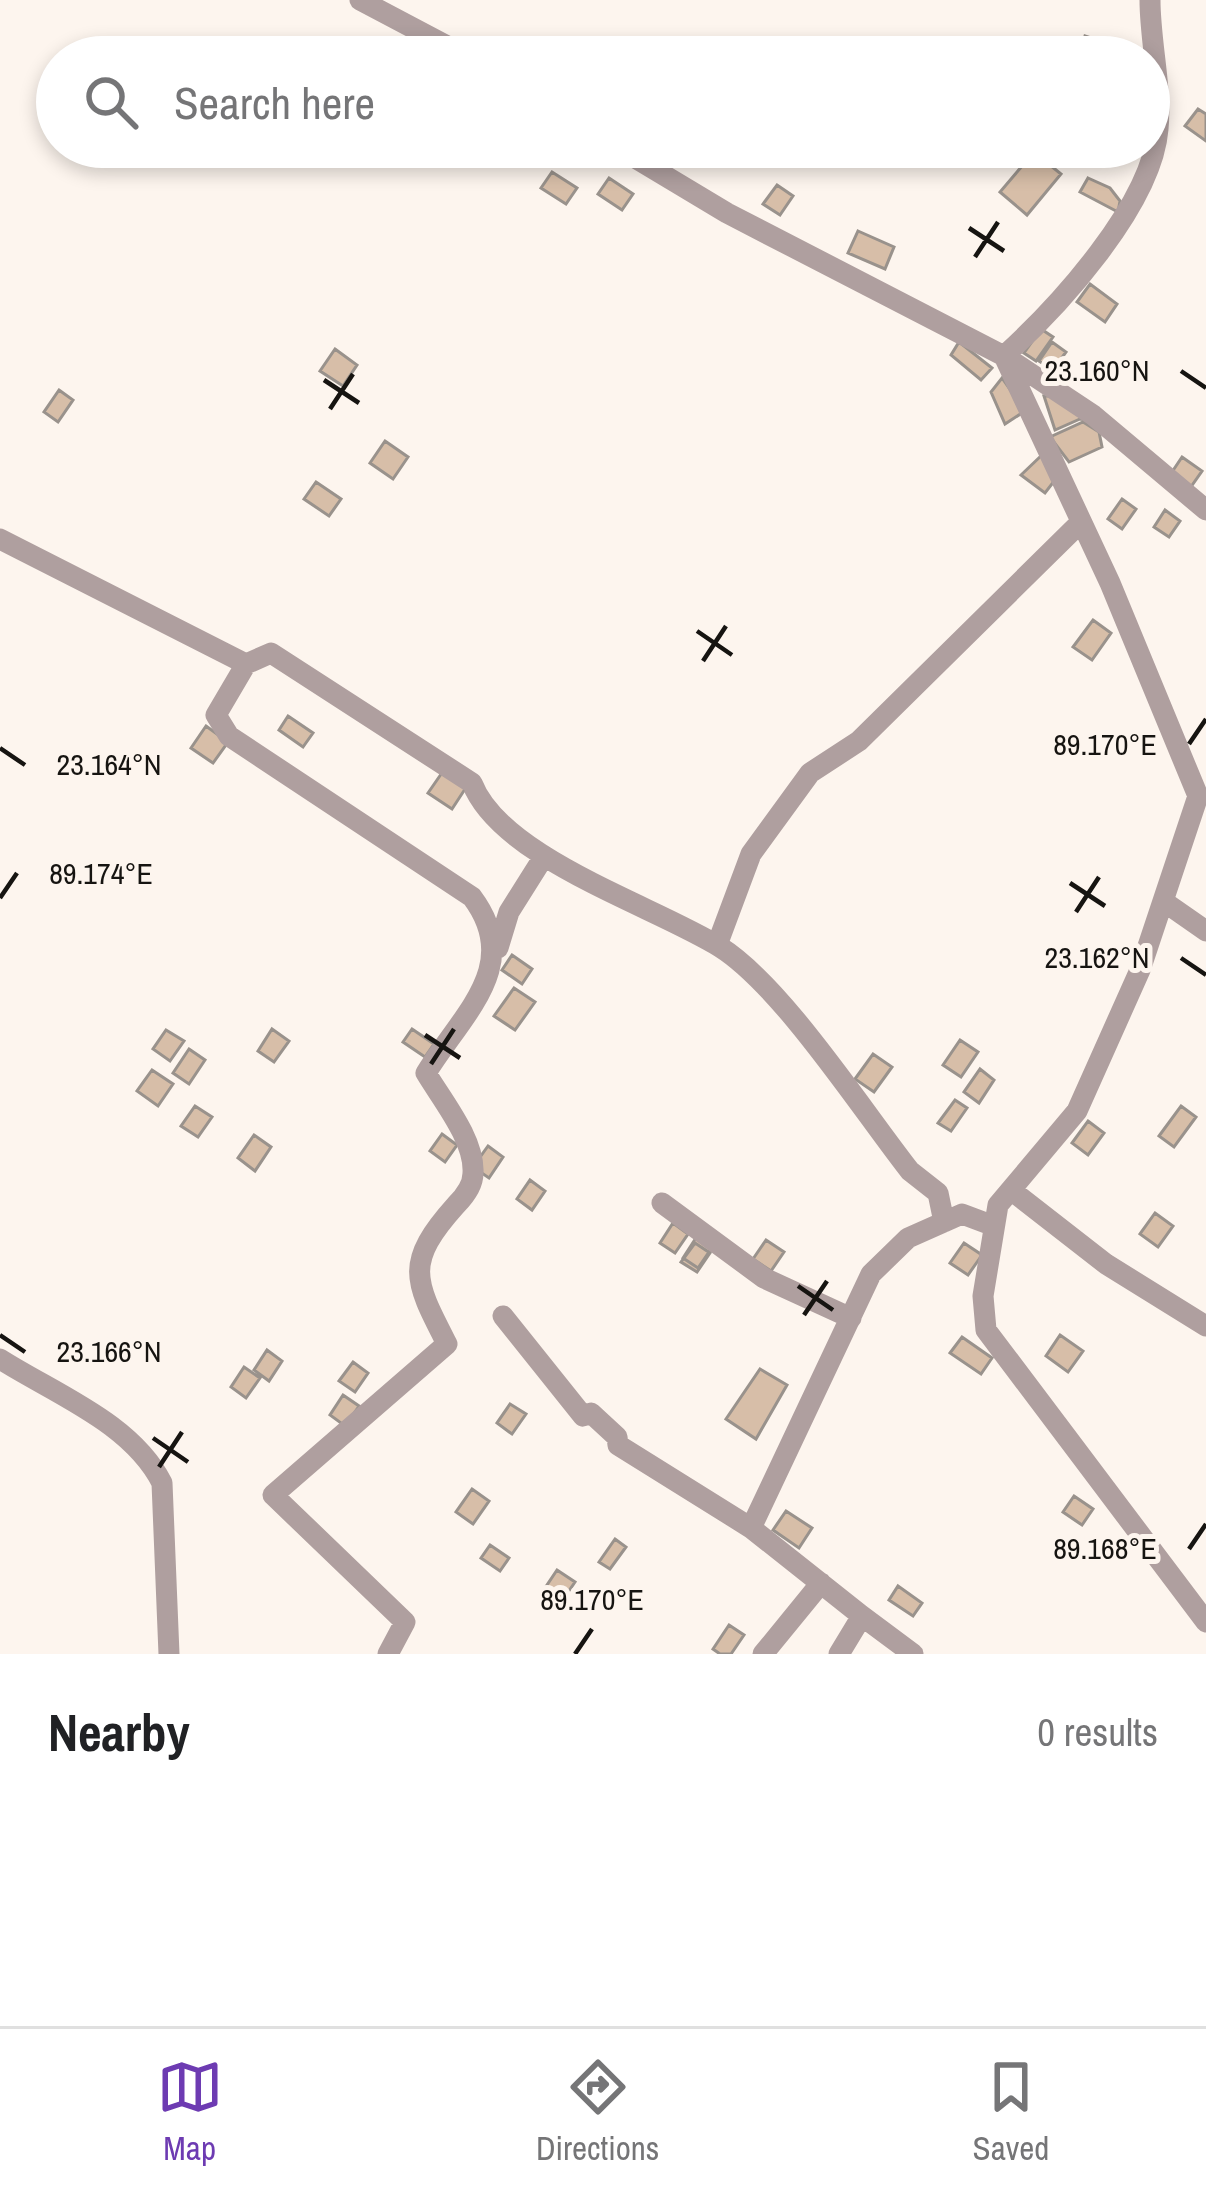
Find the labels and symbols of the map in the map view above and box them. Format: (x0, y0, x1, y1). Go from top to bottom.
text: 23.160°N (1045, 350, 1150, 390)
text: 89.170°E (1053, 724, 1157, 764)
text: 23.164°N (57, 744, 162, 784)
text: 89.174°E (49, 853, 153, 893)
text: 23.162°N (1045, 937, 1150, 977)
text: 23.166°N (57, 1331, 162, 1371)
text: 89.168°E (1053, 1528, 1157, 1568)
text: 89.170°E (540, 1579, 644, 1619)

